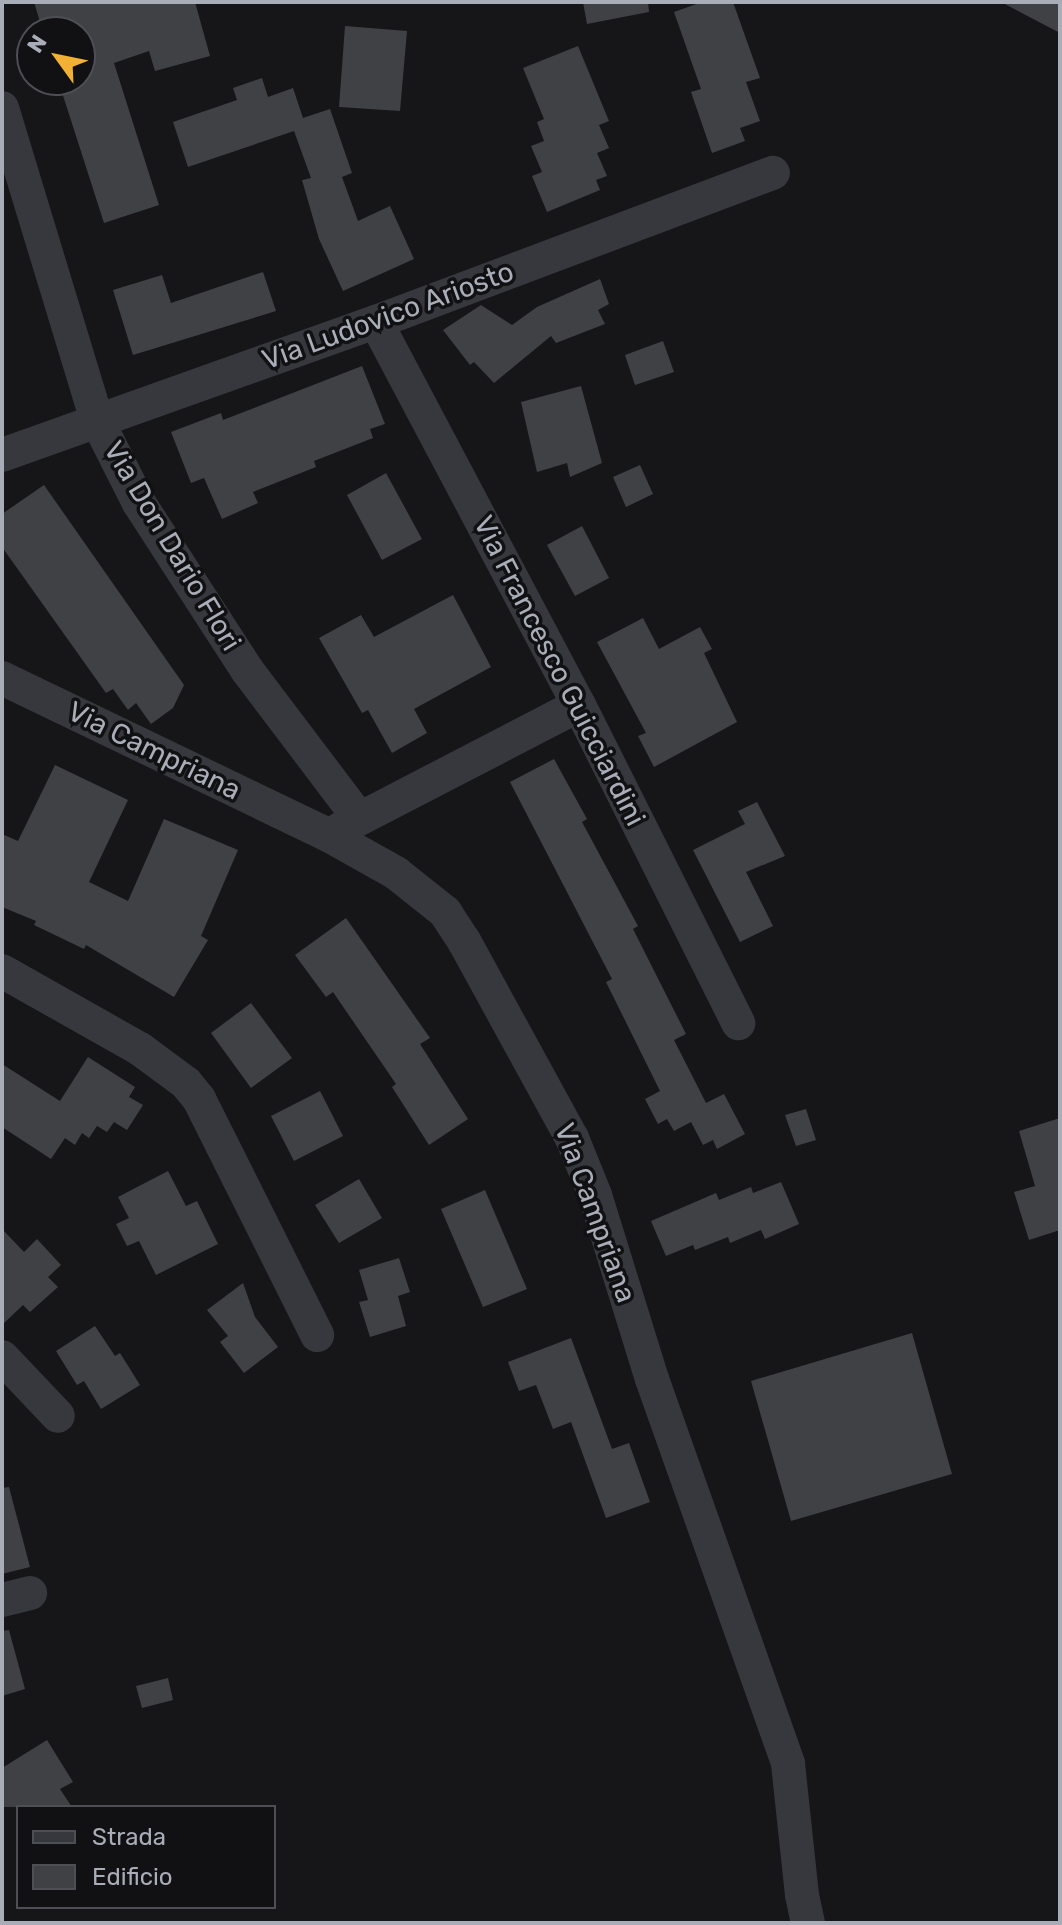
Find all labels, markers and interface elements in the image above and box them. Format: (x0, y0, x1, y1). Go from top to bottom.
north arrow (16, 16, 96, 96)
text: N (21, 30, 53, 58)
street label: Via Ludovico Ariosto (257, 255, 519, 377)
street label: Via Don Dario Flori (96, 435, 248, 657)
street label: Via Francesco Guicciardini (466, 510, 652, 832)
street label: Via Campriana (62, 695, 246, 807)
street label: Via Campriana (547, 1119, 643, 1307)
legend (16, 1805, 276, 1909)
text: Strada (92, 1823, 166, 1851)
text: Edificio (92, 1863, 173, 1891)

